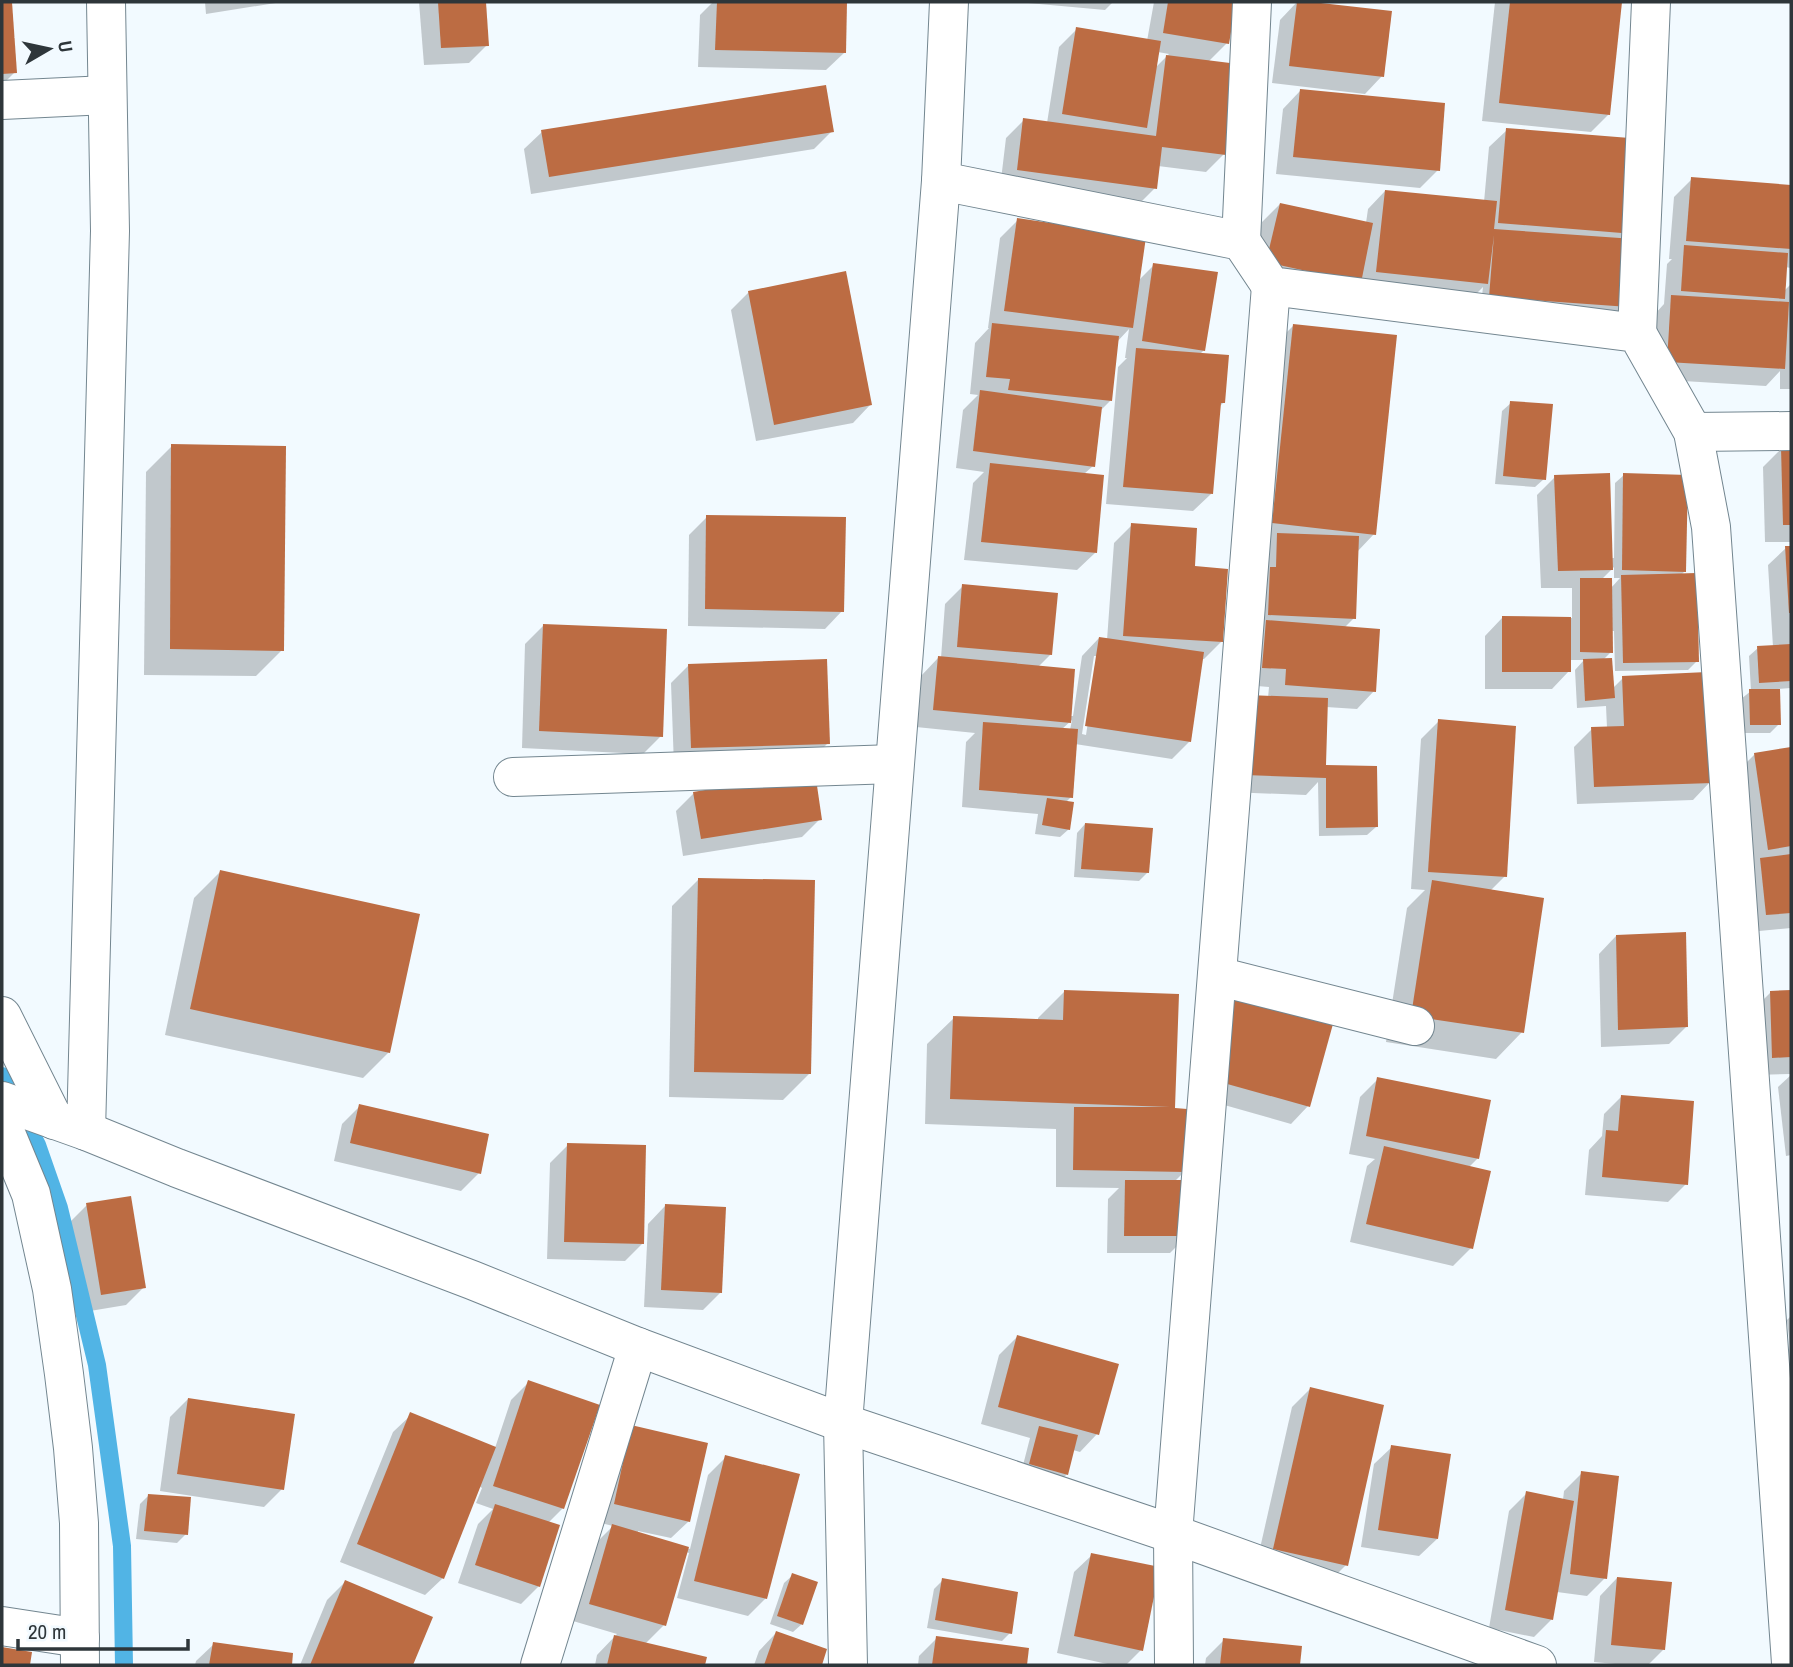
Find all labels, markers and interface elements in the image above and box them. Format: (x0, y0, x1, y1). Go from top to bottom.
north arrow (14, 14, 84, 84)
text: U (52, 39, 80, 54)
scale bar (18, 1608, 187, 1652)
text: 20 m (28, 1617, 66, 1646)

